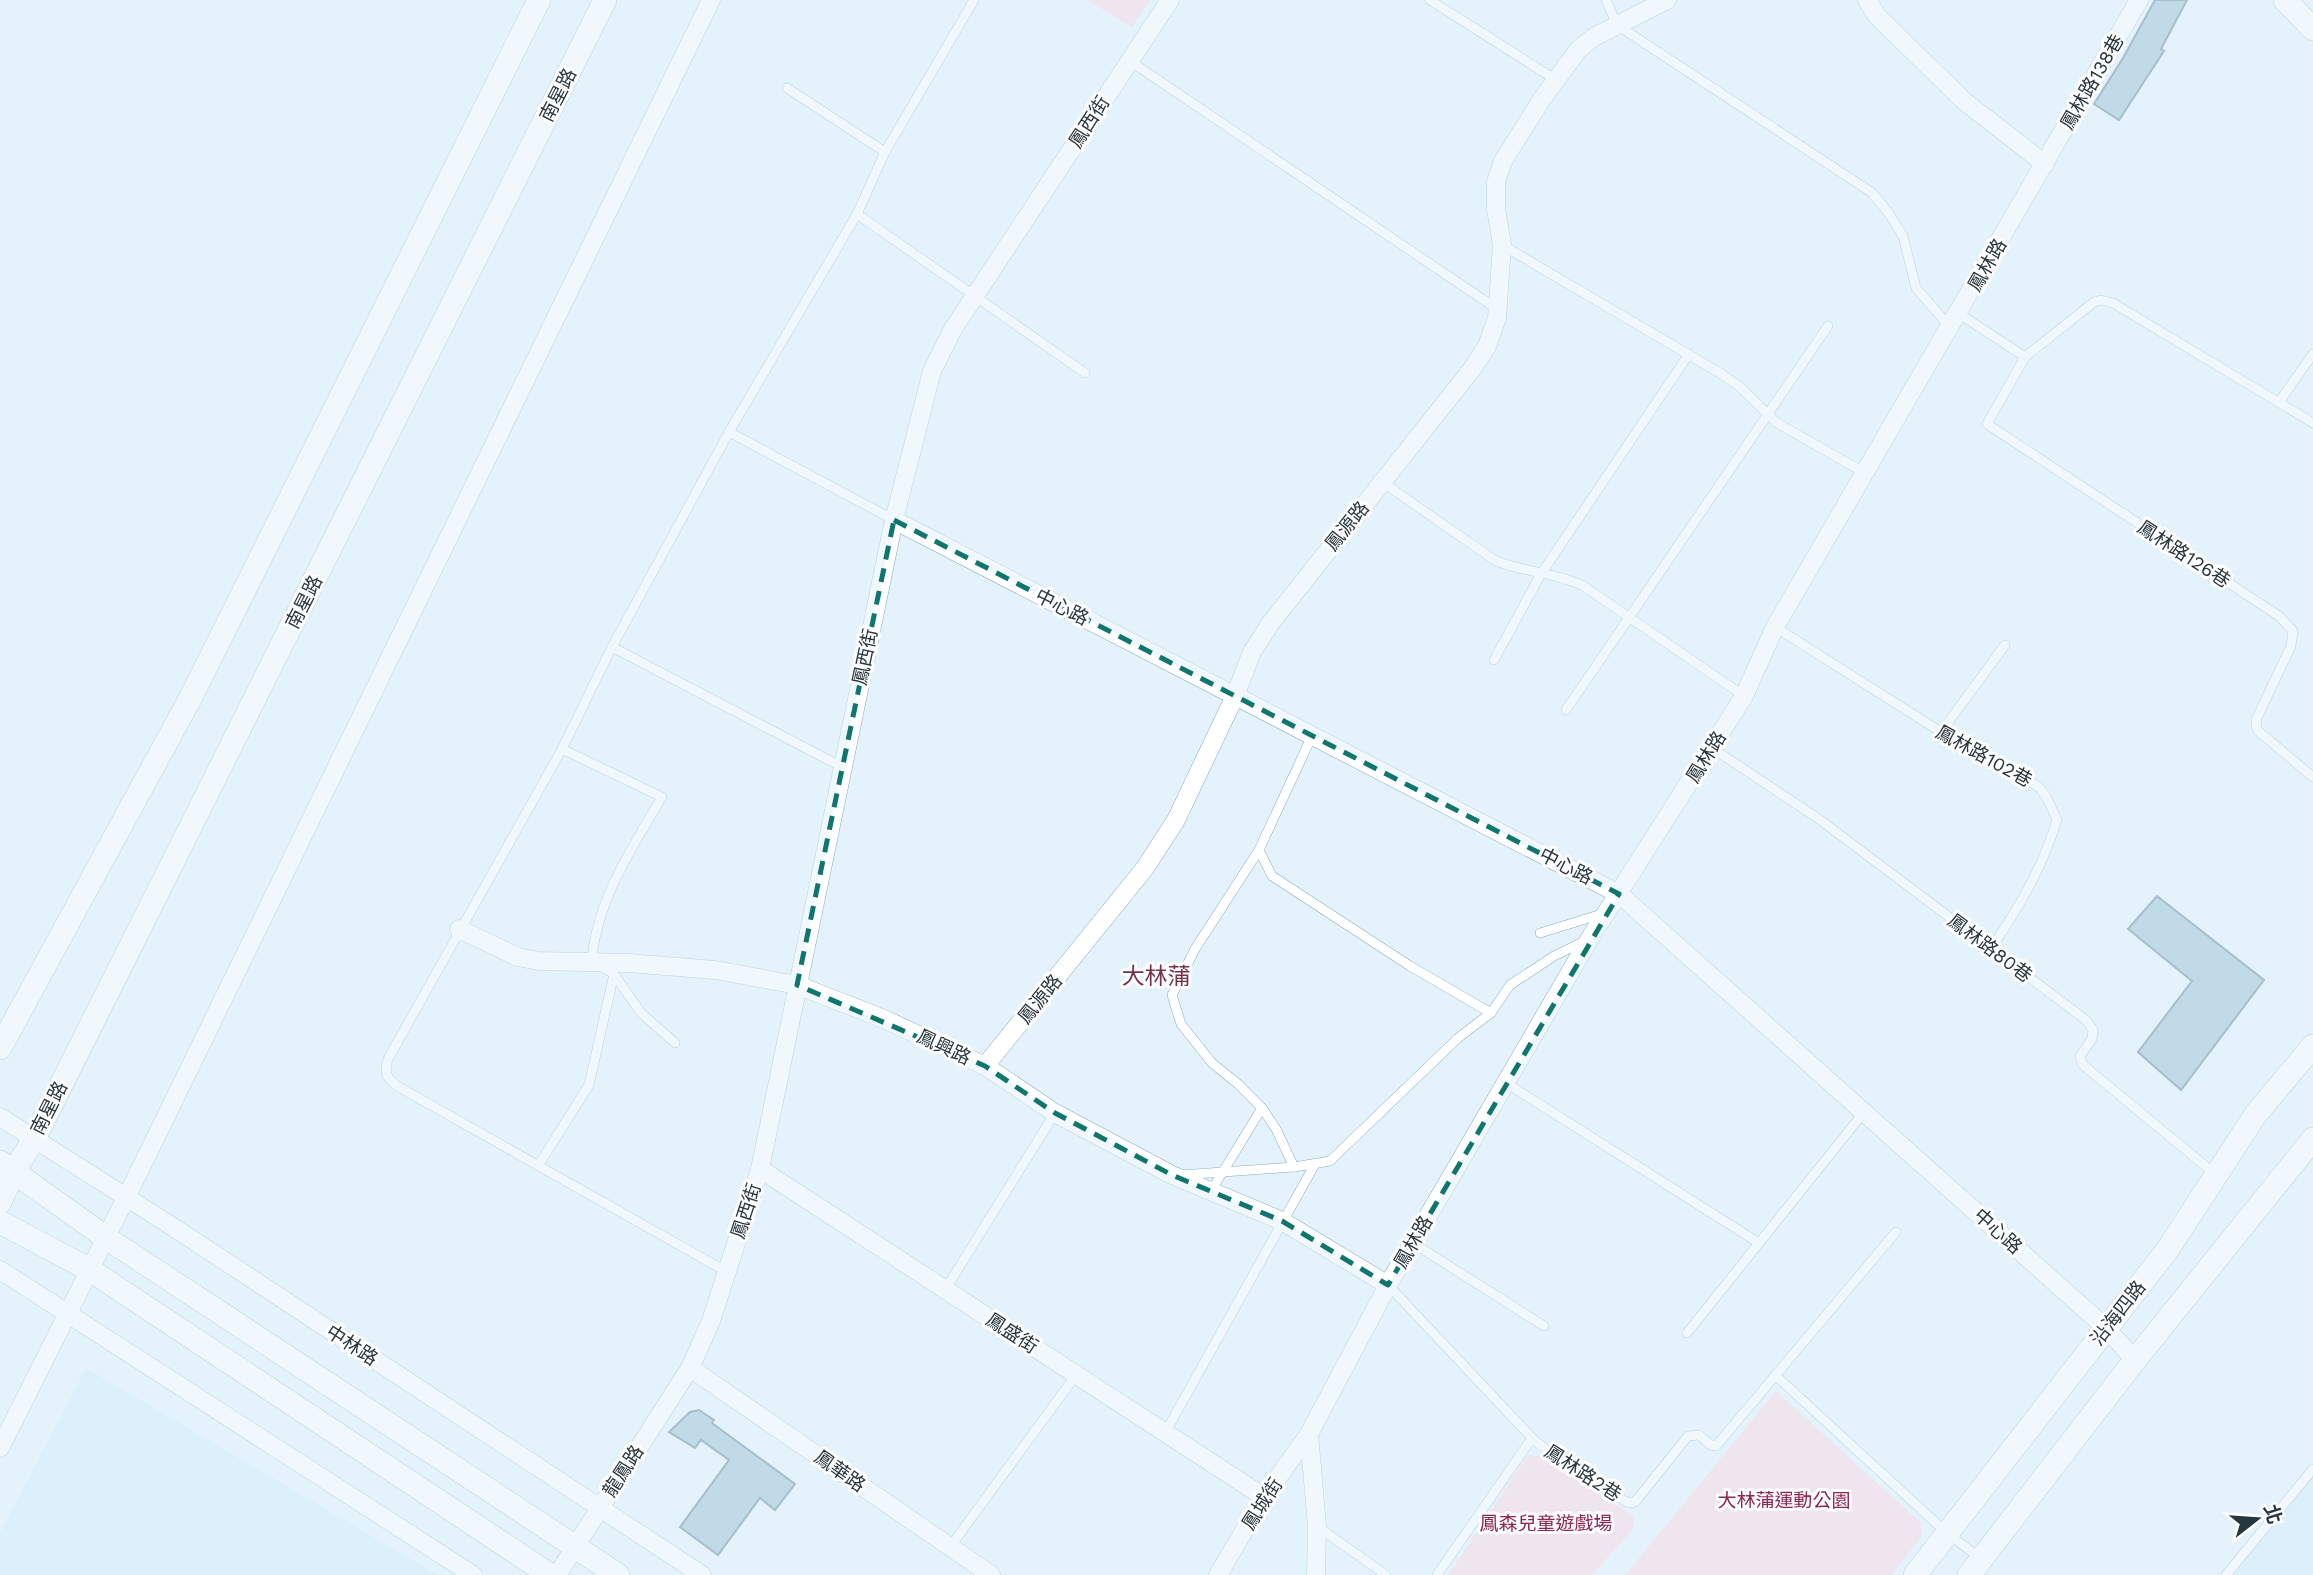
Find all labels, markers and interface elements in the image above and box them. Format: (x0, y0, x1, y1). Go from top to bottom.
street label: 鳳林路138巷 (2055, 30, 2129, 134)
street label: 南星路 (535, 64, 581, 126)
street label: 鳳西街 (1064, 92, 1114, 152)
street label: 鳳林路 (1963, 235, 2011, 295)
street label: 鳳源路 (1320, 497, 1374, 555)
street label: 鳳林路126巷 (2133, 515, 2235, 593)
street label: 南星路 (281, 571, 327, 633)
street label: 中心路 (1031, 584, 1093, 630)
street label: 鳳西街 (848, 627, 882, 687)
street label: 鳳林路102巷 (1932, 720, 2036, 792)
street label: 鳳林路 (1681, 727, 1731, 787)
street label: 中心路 (1535, 843, 1597, 889)
street label: 鳳林路80巷 (1943, 909, 2037, 987)
district label: 大林蒲 (1122, 963, 1191, 990)
street label: 鳳源路 (1013, 970, 1067, 1028)
street label: 鳳興路 (913, 1025, 975, 1069)
street label: 南星路 (26, 1077, 72, 1139)
street label: 鳳西街 (726, 1180, 766, 1242)
street label: 中心路 (1969, 1203, 2027, 1259)
street label: 鳳林路 (1389, 1212, 1437, 1272)
street label: 沿海四路 (2086, 1276, 2150, 1350)
street label: 鳳盛街 (982, 1308, 1042, 1358)
street label: 中林路 (322, 1320, 382, 1370)
street label: 鳳林路2巷 (1540, 1440, 1626, 1506)
street label: 龍鳳路 (598, 1441, 648, 1501)
street label: 鳳華路 (810, 1445, 870, 1497)
street label: 鳳城街 (1237, 1474, 1287, 1534)
north arrow (2222, 1484, 2292, 1554)
park label: 大林蒲運動公園 (1717, 1489, 1851, 1512)
text: 北 (2259, 1502, 2287, 1527)
park label: 鳳森兒童遊戲場 (1479, 1512, 1613, 1535)

